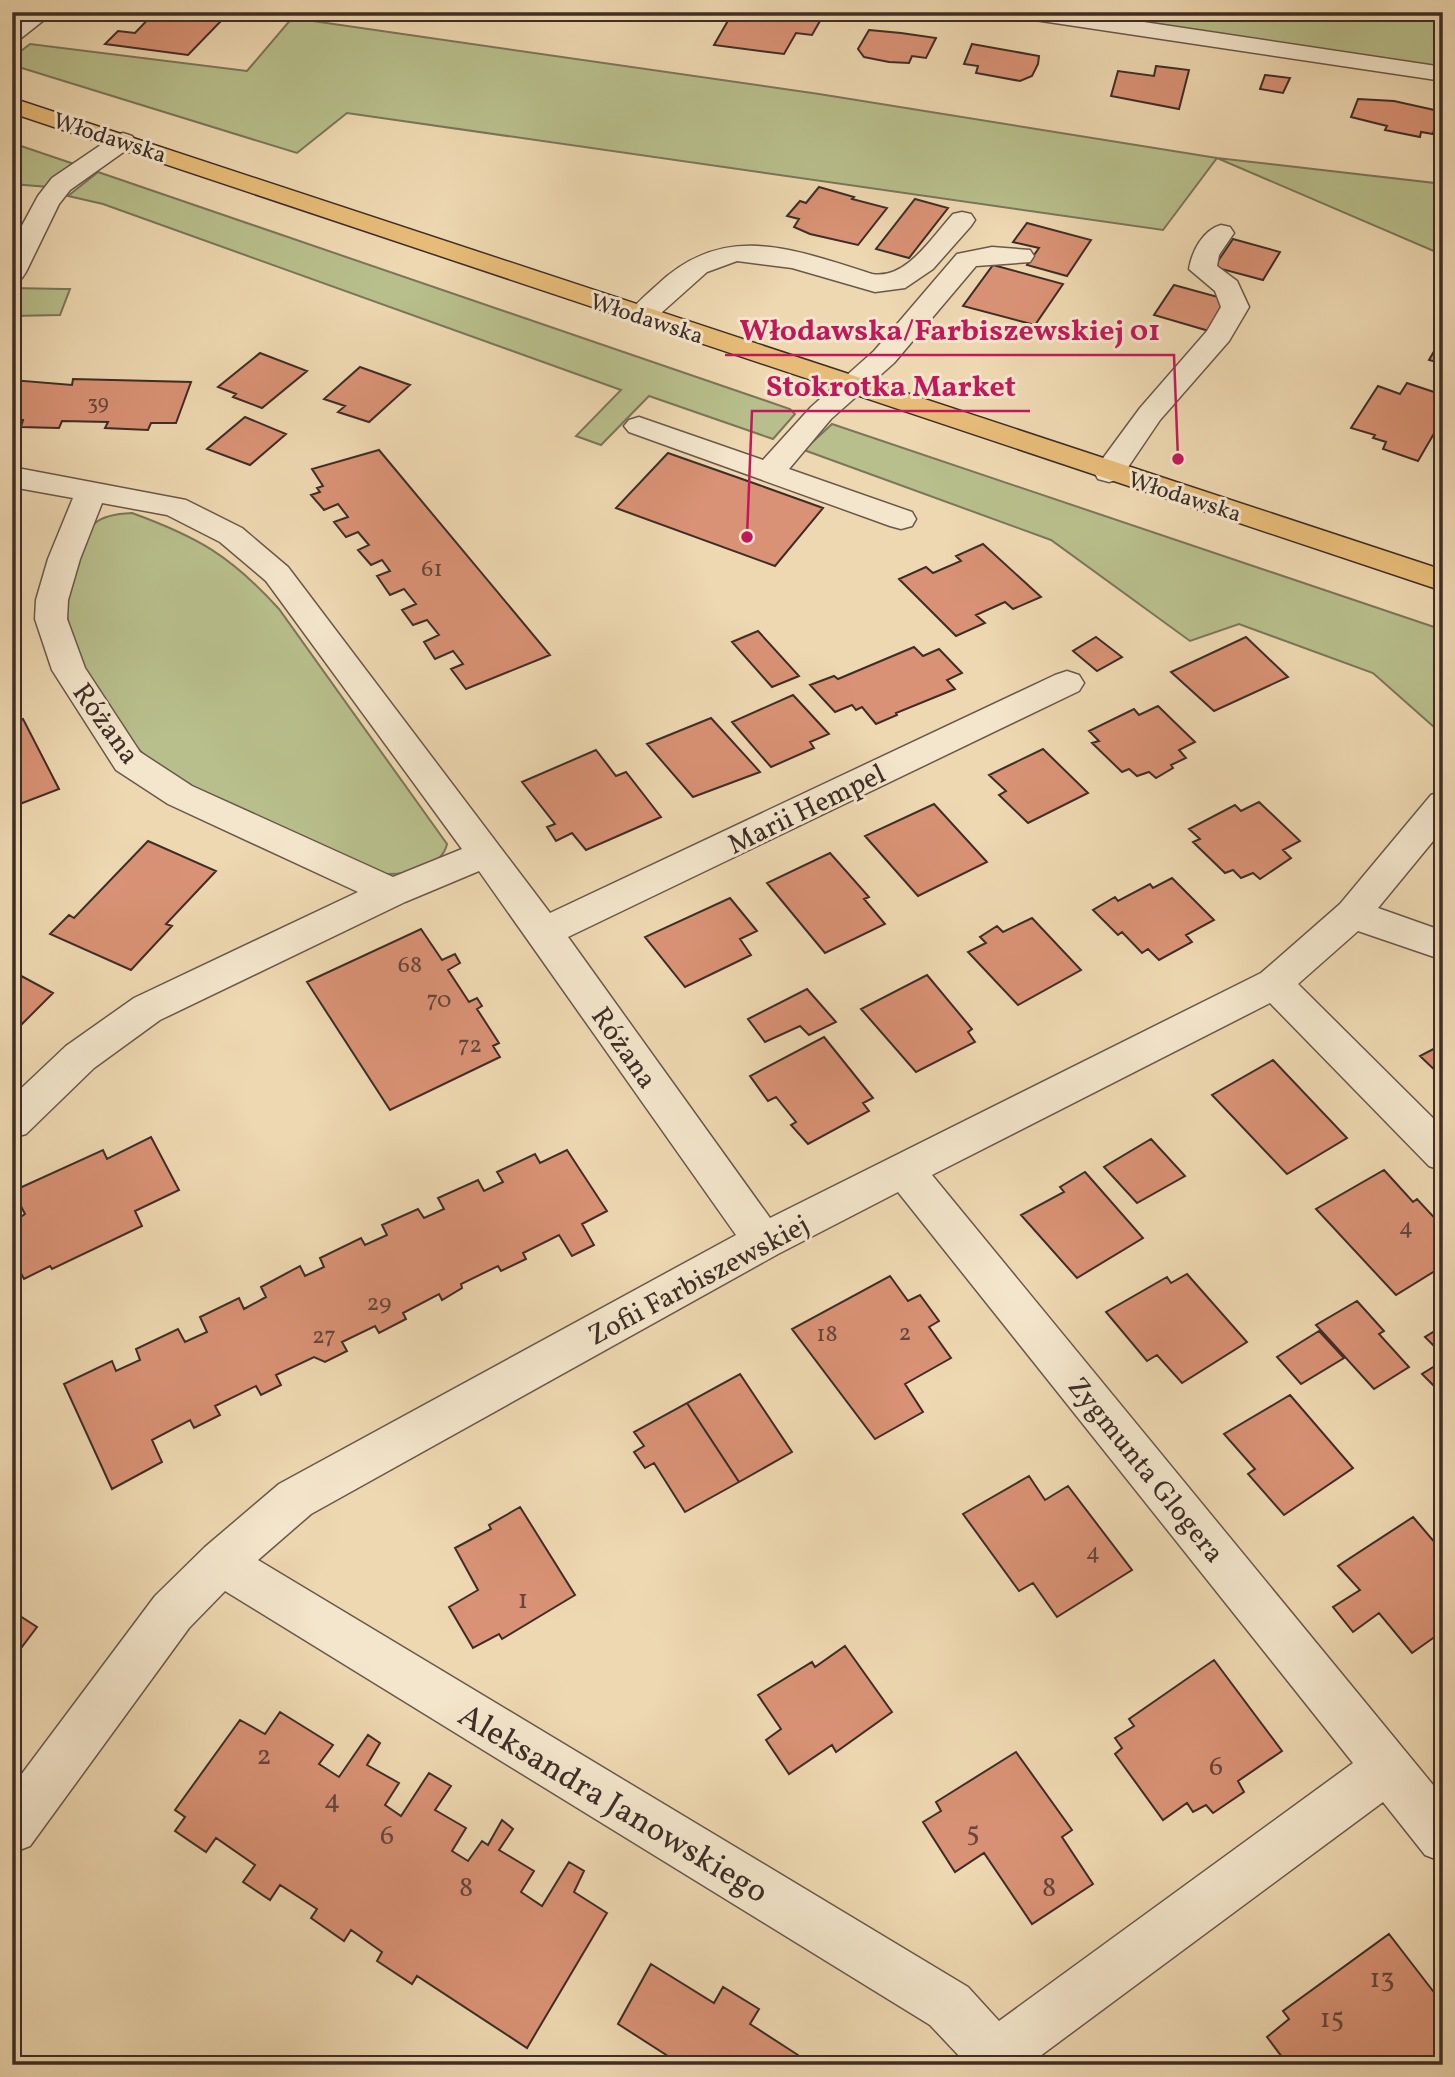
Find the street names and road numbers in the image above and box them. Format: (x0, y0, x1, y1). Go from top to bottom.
street label: Włodawska (49, 106, 170, 172)
street label: Włodawska (586, 287, 707, 353)
street label: Włodawska (1124, 465, 1245, 531)
street label: Różana (62, 676, 148, 773)
street label: Marii Hempel (722, 755, 893, 865)
street label: Różana (581, 1000, 665, 1097)
street label: Zofii Farbiszewskiej (582, 1206, 817, 1356)
street label: Zygmunta Glogera (1058, 1369, 1232, 1572)
street label: Aleksandra Janowskiego (448, 1694, 776, 1916)

